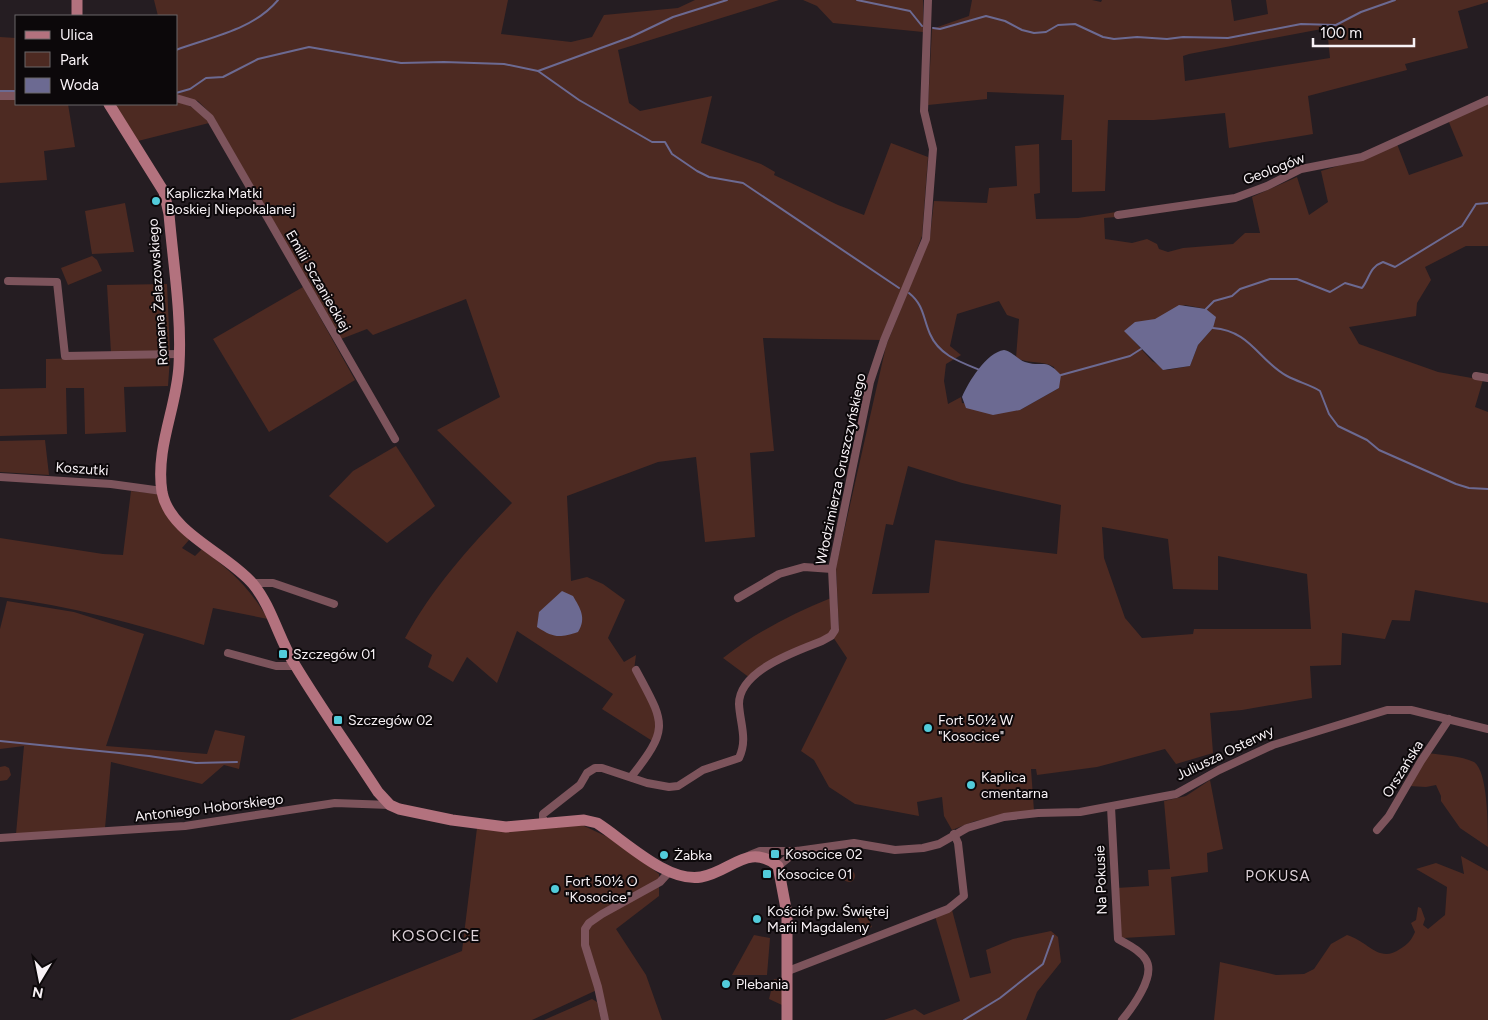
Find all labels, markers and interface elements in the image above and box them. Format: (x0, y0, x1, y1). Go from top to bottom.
legend (15, 15, 178, 105)
scale bar (1313, 15, 1414, 47)
text: 100 m (1320, 24, 1362, 42)
text: Ulica (60, 26, 93, 44)
text: Park (60, 51, 89, 69)
text: Woda (60, 76, 99, 94)
street label: Geologów (1241, 149, 1307, 189)
place label: Kapliczka Matki Boskiej Niepokalanej (166, 185, 295, 218)
marker: Kapliczka Matki Boskiej Niepokalanej (150, 195, 162, 207)
street label: Romana Żelazowskiego (144, 218, 172, 366)
street label: Emilii Sczanieckiej (282, 227, 354, 335)
street label: Włodzimierza Gruszczyńskiego (812, 372, 870, 566)
street label: Koszutki (55, 459, 109, 479)
place label: Szczegów 01 (293, 646, 376, 663)
marker: Szczegów 01 (277, 648, 289, 660)
place label: Szczegów 02 (348, 712, 433, 729)
place label: Fort 50½ W "Kosocice" (938, 712, 1014, 745)
marker: Szczegów 02 (332, 714, 344, 726)
marker: Fort 50½ W "Kosocice" (922, 722, 934, 734)
street label: Juliusza Osterwy (1173, 722, 1277, 784)
street label: Orszańska (1379, 737, 1427, 801)
place label: Kaplica cmentarna (981, 769, 1048, 802)
marker: Kaplica cmentarna (965, 779, 977, 791)
street label: Antoniego Hoborskiego (134, 790, 284, 826)
street label: Na Pokusie (1091, 845, 1111, 915)
place label: Kosocice 02 (785, 846, 863, 863)
place label: Żabka (674, 847, 712, 864)
marker: Kosocice 02 (769, 848, 781, 860)
marker: Żabka (658, 849, 670, 861)
place label: Kosocice 01 (777, 866, 852, 883)
district label: POKUSA (1245, 867, 1311, 885)
marker: Kosocice 01 (761, 868, 773, 880)
place label: Fort 50½ O "Kosocice" (565, 873, 638, 906)
marker: Fort 50½ O "Kosocice" (549, 883, 561, 895)
place label: Kościół pw. Świętej Marii Magdaleny (767, 903, 889, 936)
marker: Kościół pw. Świętej Marii Magdaleny (751, 913, 763, 925)
district label: KOSOCICE (391, 926, 481, 945)
north arrow (15, 955, 65, 1005)
place label: Plebania (736, 976, 788, 993)
marker: Plebania (720, 978, 732, 990)
text: N (31, 983, 45, 1002)

